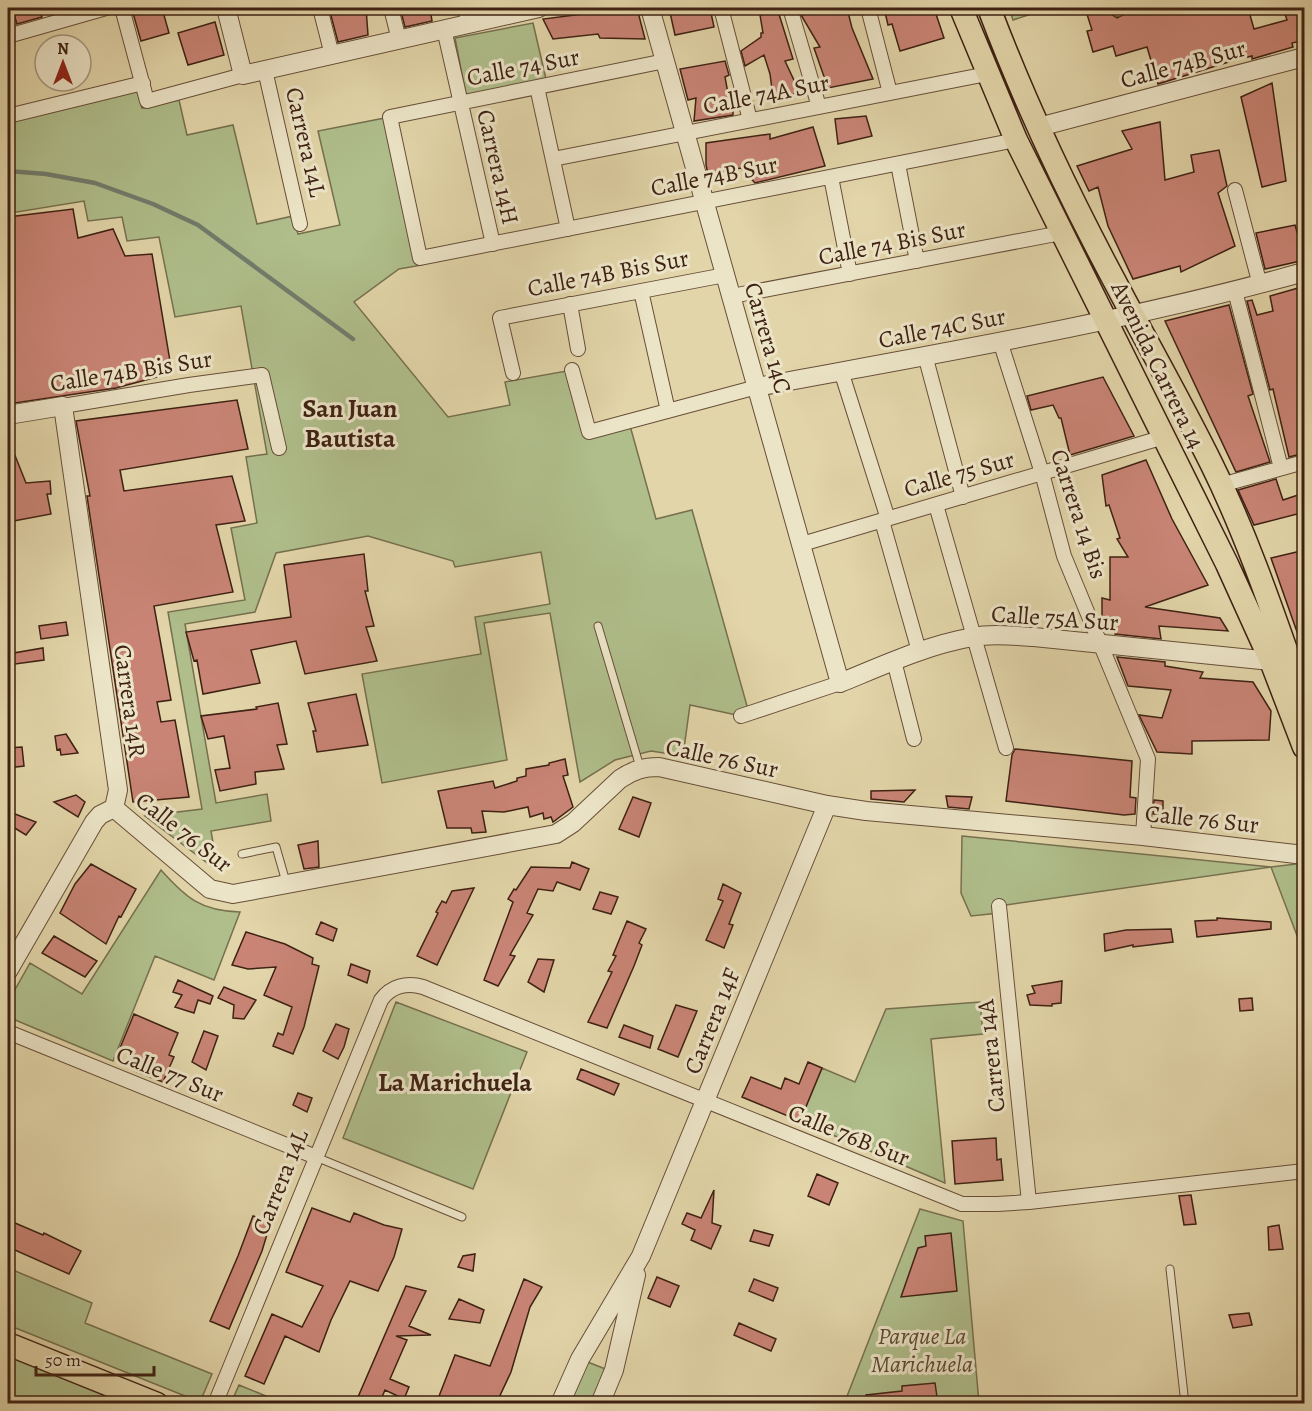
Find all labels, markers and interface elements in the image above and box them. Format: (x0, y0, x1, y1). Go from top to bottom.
street label: Calle 74B Sur (1117, 32, 1249, 96)
north arrow (33, 33, 93, 93)
text: N (57, 38, 69, 60)
street label: Calle 74 Sur (464, 40, 582, 94)
street label: Calle 74A Sur (700, 66, 832, 122)
street label: Carrera 14L (278, 84, 334, 201)
street label: Carrera 14H (469, 106, 527, 228)
street label: Calle 74B Sur (648, 148, 780, 204)
street label: Calle 74 Bis Sur (816, 213, 968, 273)
street label: Calle 74B Bis Sur (525, 242, 691, 304)
street label: Avenida Carrera 14 (1103, 275, 1212, 454)
street label: Carrera 14C (737, 279, 799, 397)
street label: Calle 74C Sur (876, 300, 1008, 356)
street label: Calle 74B Bis Sur (48, 342, 214, 400)
district label: San Juan Bautista (303, 391, 398, 456)
street label: Calle 75 Sur (900, 443, 1018, 505)
street label: Carrera 14 Bis (1043, 445, 1115, 583)
street label: Calle 75A Sur (990, 598, 1120, 638)
street label: Carrera 14R (106, 642, 154, 760)
street label: Calle 76 Sur (663, 730, 781, 786)
street label: Calle 76 Sur (129, 784, 239, 880)
street label: Calle 76 Sur (1144, 797, 1260, 841)
street label: Carrera 14F (676, 963, 748, 1079)
street label: Carrera 14A (969, 997, 1013, 1114)
street label: Calle 77 Sur (112, 1038, 228, 1110)
district label: La Marichuela (378, 1065, 532, 1100)
street label: Calle 76B Sur (783, 1096, 915, 1174)
street label: Carrera 14L (244, 1124, 316, 1240)
park label: Parque La Marichuela (871, 1320, 973, 1380)
scale bar (36, 1339, 154, 1377)
text: 50 m (45, 1348, 81, 1372)

